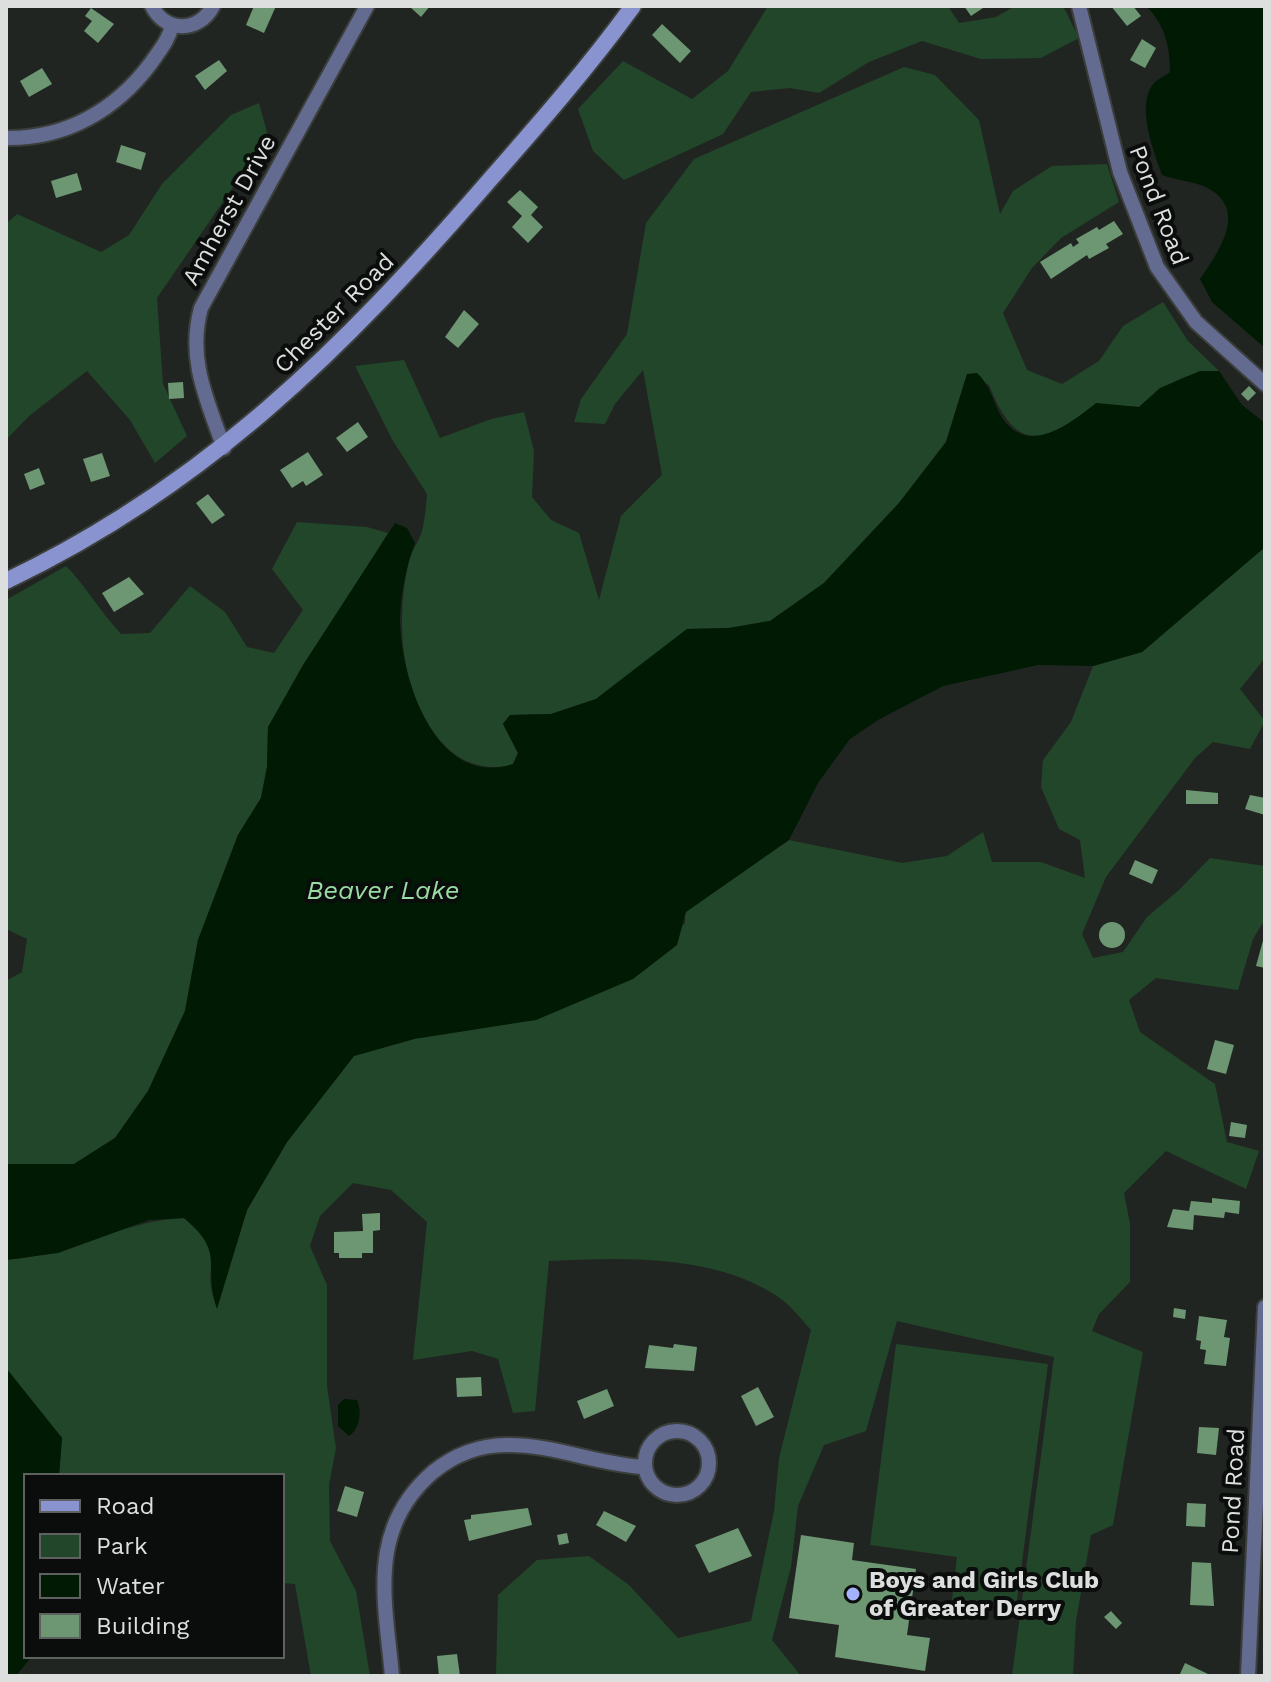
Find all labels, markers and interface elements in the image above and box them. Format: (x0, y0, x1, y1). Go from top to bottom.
street label: Amherst Drive (176, 130, 282, 290)
street label: Pond Road (1123, 141, 1195, 269)
street label: Chester Road (268, 247, 400, 379)
water label: Beaver Lake (306, 875, 460, 905)
street label: Pond Road (1216, 1428, 1250, 1554)
legend (24, 1474, 284, 1658)
text: Road (96, 1492, 155, 1520)
text: Park (96, 1532, 148, 1560)
place label: Boys and Girls Club of Greater Derry (869, 1566, 1099, 1622)
text: Water (96, 1572, 165, 1600)
marker: Boys and Girls Club of Greater Derry (844, 1585, 862, 1603)
text: Building (96, 1612, 189, 1640)

